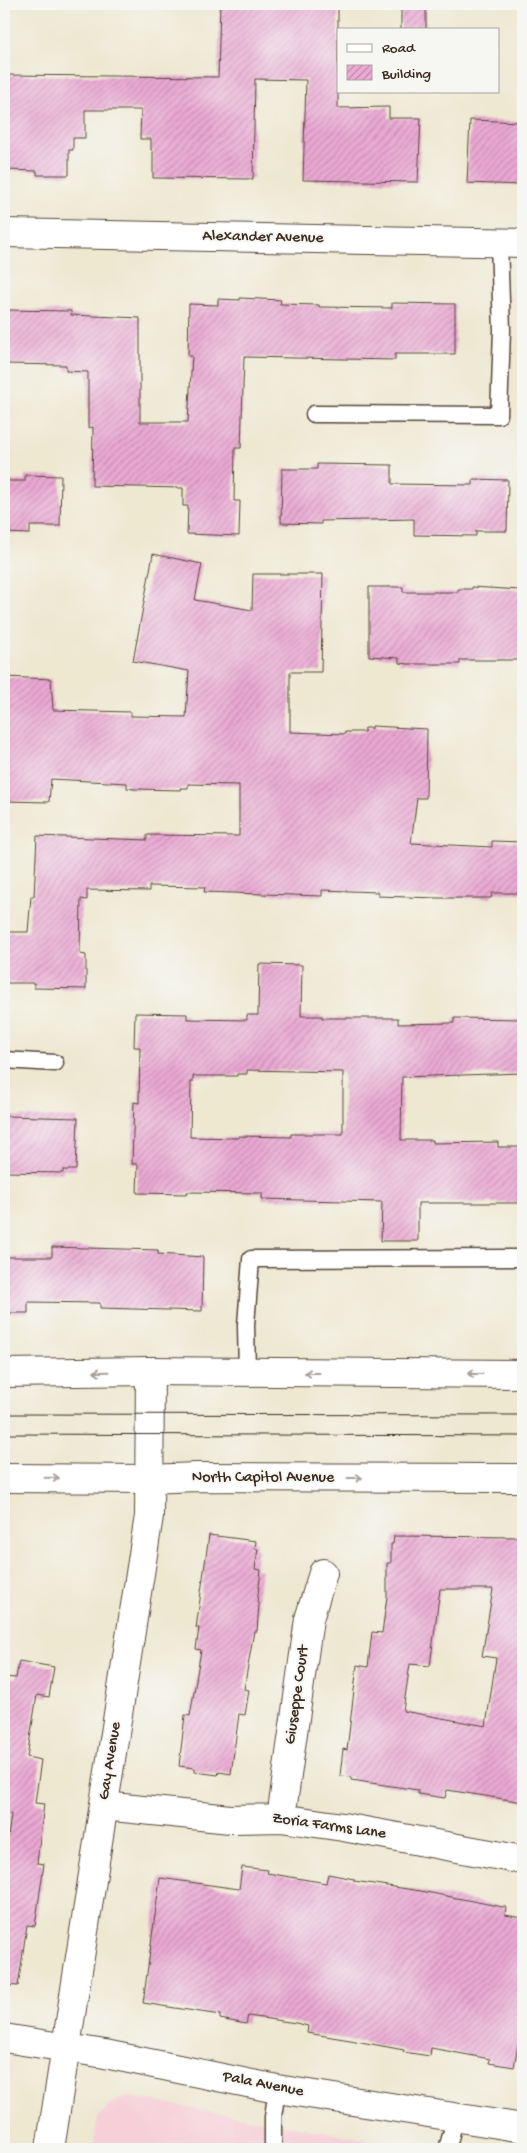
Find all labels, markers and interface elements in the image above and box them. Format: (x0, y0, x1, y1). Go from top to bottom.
legend (337, 28, 500, 92)
text: Road (382, 40, 416, 58)
text: Building (381, 66, 431, 84)
street label: Alexander Avenue (202, 227, 325, 249)
one-way arrow (93, 1367, 110, 1377)
one-way arrow (304, 1368, 320, 1378)
one-way arrow (467, 1369, 483, 1379)
street label: North Capitol Avenue (192, 1469, 335, 1488)
one-way arrow (44, 1473, 60, 1483)
one-way arrow (347, 1473, 363, 1483)
street label: Giuseppe Court (282, 1643, 315, 1746)
street label: Gay Avenue (95, 1720, 127, 1801)
street label: Zoria Farms Lane (271, 1810, 388, 1845)
street label: Pala Avenue (220, 2068, 306, 2102)

